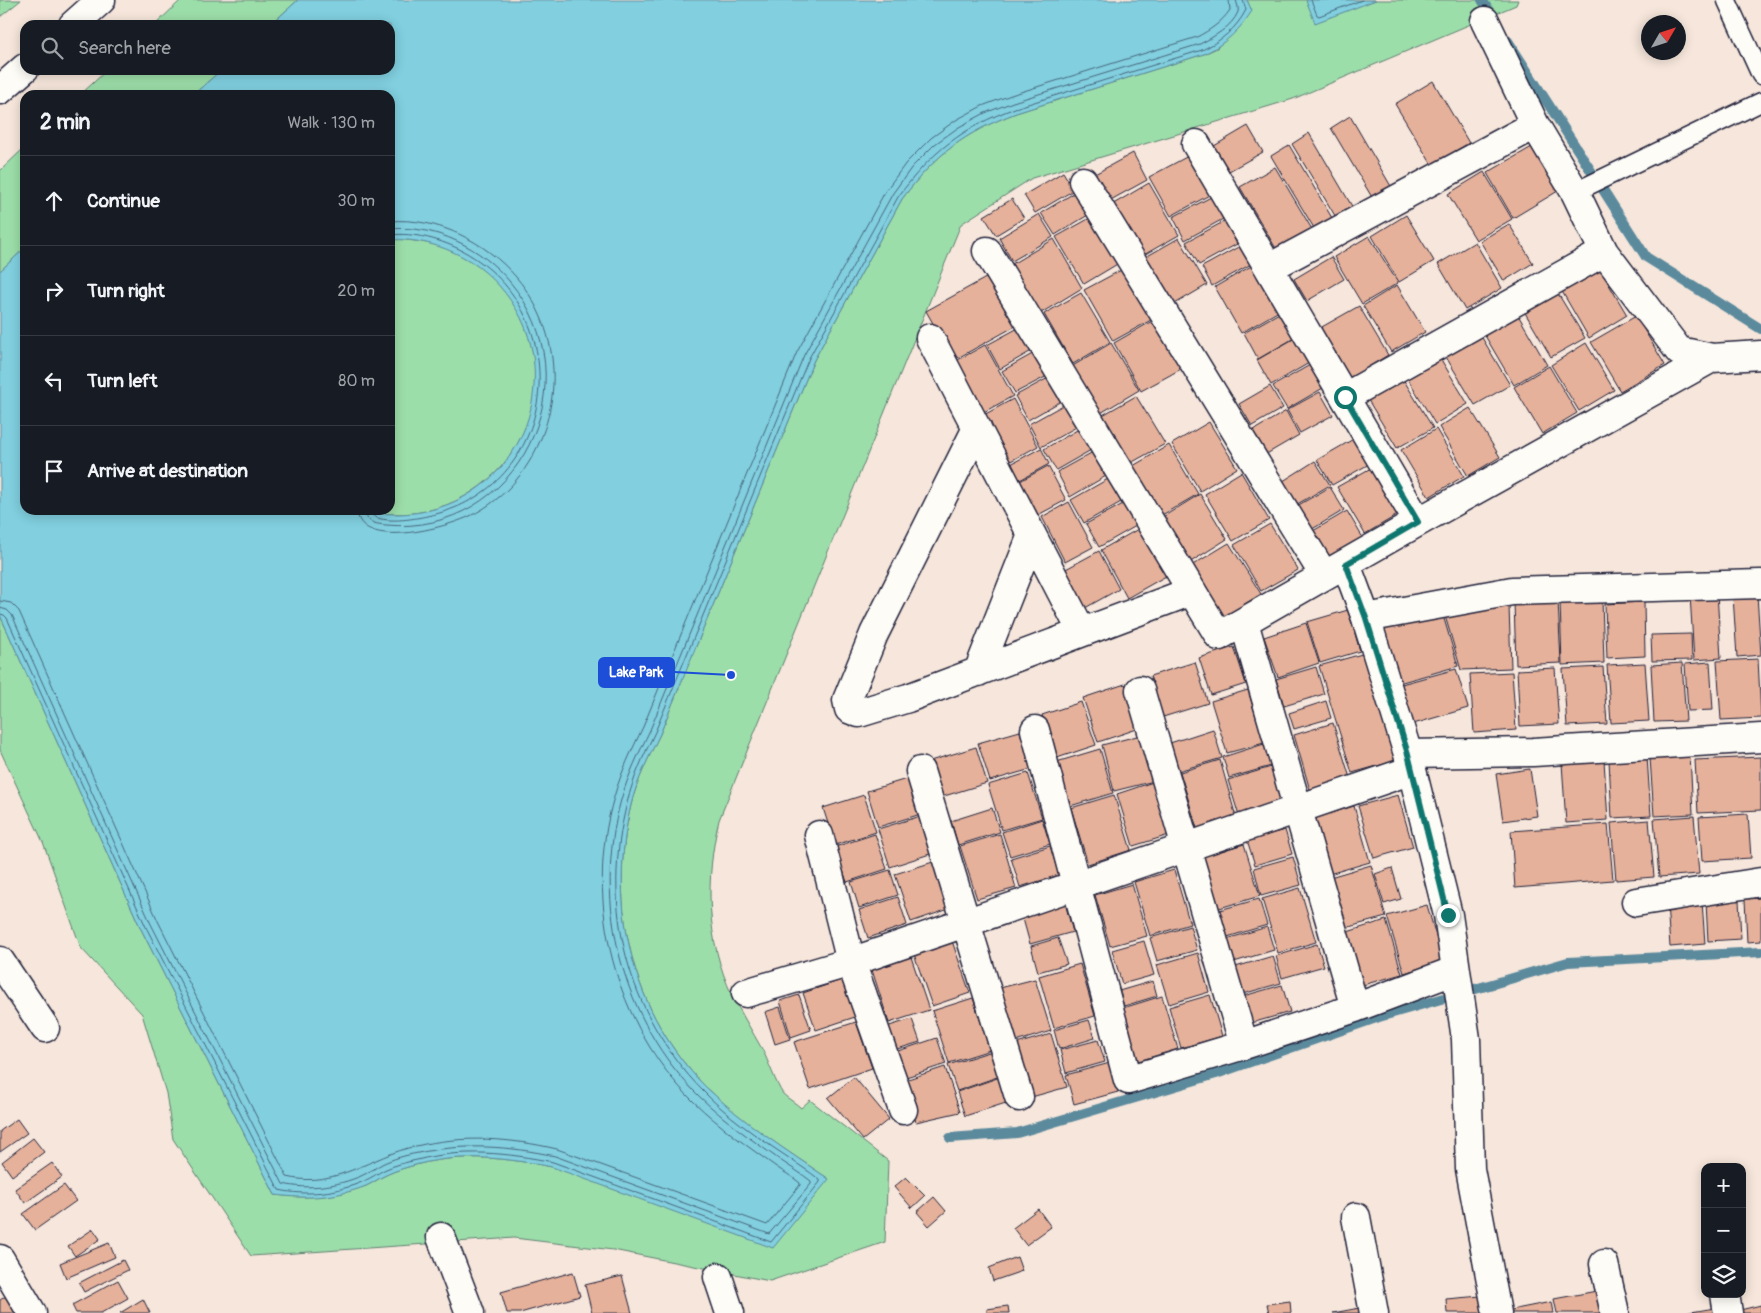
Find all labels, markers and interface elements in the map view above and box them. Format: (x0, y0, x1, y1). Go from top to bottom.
north arrow (1641, 15, 1686, 60)
search box (20, 20, 395, 75)
icon: search (38, 34, 66, 62)
text: Search here (78, 36, 171, 60)
text: 2 min (40, 109, 90, 136)
text: Walk · 130 m (288, 113, 375, 133)
icon: ahead (40, 187, 68, 215)
text: Continue (87, 189, 160, 213)
text: 30 m (337, 191, 375, 211)
icon: right (40, 277, 68, 305)
text: Turn right (87, 279, 165, 303)
text: 20 m (337, 281, 375, 301)
icon: left (40, 367, 68, 395)
text: Turn left (87, 369, 157, 393)
text: 80 m (338, 371, 375, 391)
route start (1334, 386, 1357, 409)
icon: arrive (40, 457, 68, 485)
text: Arrive at destination (87, 459, 248, 483)
callout: Lake Park (599, 658, 674, 687)
text: Lake Park (609, 664, 664, 681)
route end (1437, 904, 1460, 927)
map controls (1701, 1163, 1746, 1298)
button: + (1701, 1163, 1746, 1208)
button: − (1701, 1208, 1746, 1253)
button: layers (1701, 1253, 1746, 1298)

